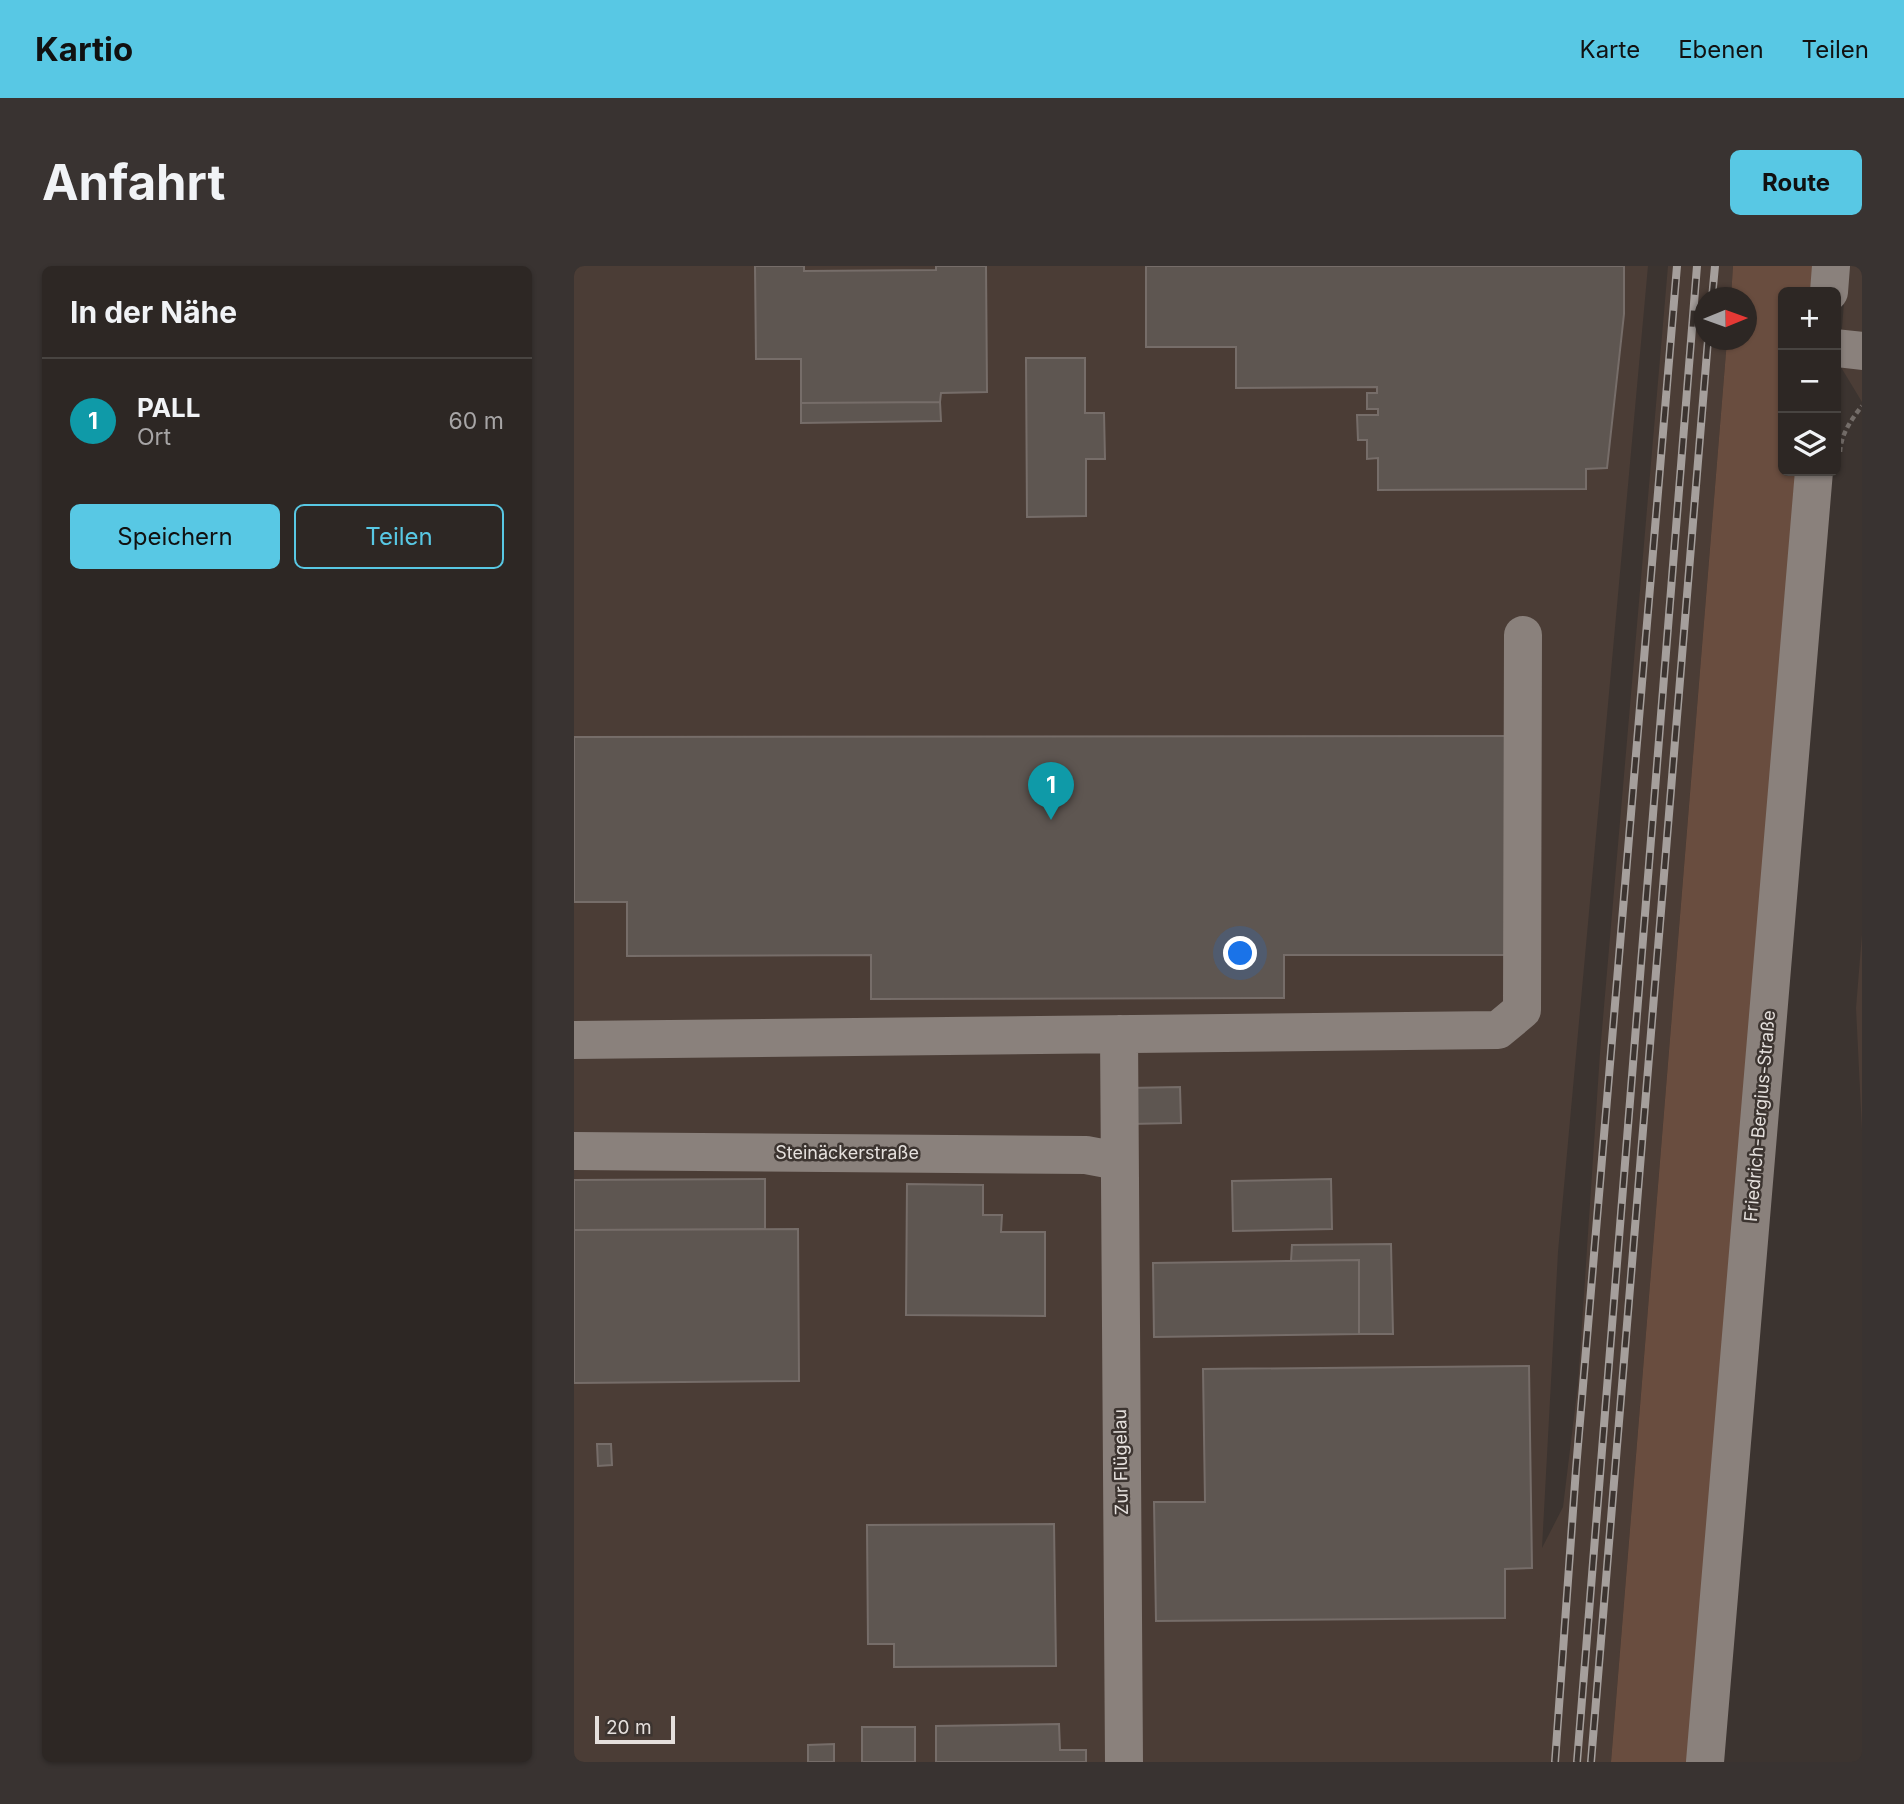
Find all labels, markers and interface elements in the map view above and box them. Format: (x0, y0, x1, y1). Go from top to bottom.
text: Kartio (35, 29, 133, 69)
text: Karte (1580, 35, 1640, 64)
text: Ebenen (1678, 35, 1764, 64)
text: Teilen (1802, 35, 1869, 64)
button: Route (1730, 150, 1862, 215)
text: Anfahrt (42, 153, 225, 212)
north arrow (1694, 287, 1757, 350)
map controls (1778, 287, 1841, 476)
button: + (1778, 287, 1841, 350)
text: In der Nähe (70, 294, 237, 330)
button: − (1778, 350, 1841, 413)
text: PALL (137, 392, 201, 423)
text: 1 (88, 407, 98, 435)
text: 60 m (449, 407, 504, 435)
button: layers (1778, 413, 1841, 476)
text: Ort (137, 423, 171, 451)
button: Speichern (70, 504, 280, 569)
button: Teilen (294, 504, 504, 569)
pin: 1 (1028, 762, 1074, 820)
your location (1223, 936, 1257, 970)
street label: Friedrich-Bergius-Straße (1740, 1009, 1779, 1223)
street label: Steinäckerstraße (775, 1142, 919, 1163)
street label: Zur Flügelau (1109, 1409, 1132, 1515)
scale bar (595, 1713, 676, 1745)
text: 20 m (606, 1716, 652, 1739)

